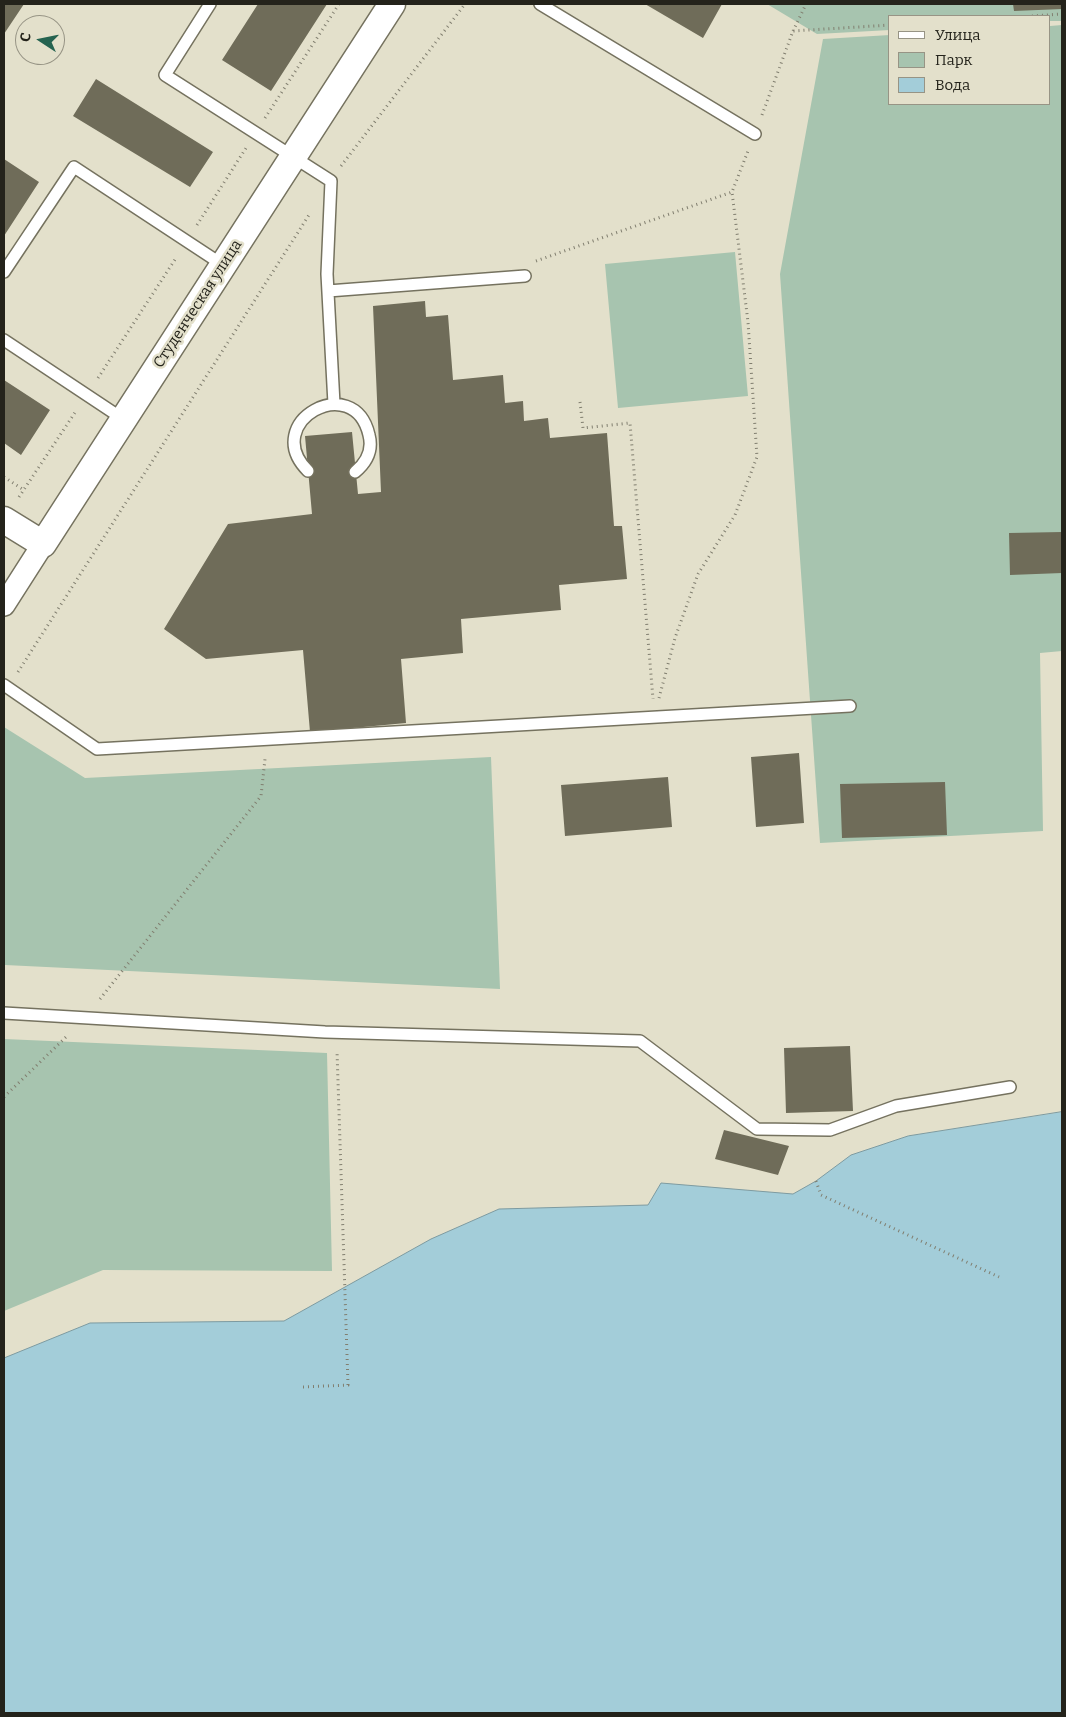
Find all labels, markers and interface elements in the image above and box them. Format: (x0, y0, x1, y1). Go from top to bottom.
north arrow (15, 15, 65, 65)
legend (888, 15, 1051, 105)
text: Улица (935, 26, 981, 44)
text: С (17, 31, 35, 43)
text: Парк (935, 51, 972, 69)
text: Вода (935, 76, 970, 94)
street label: Студенческая улица (150, 237, 246, 371)

